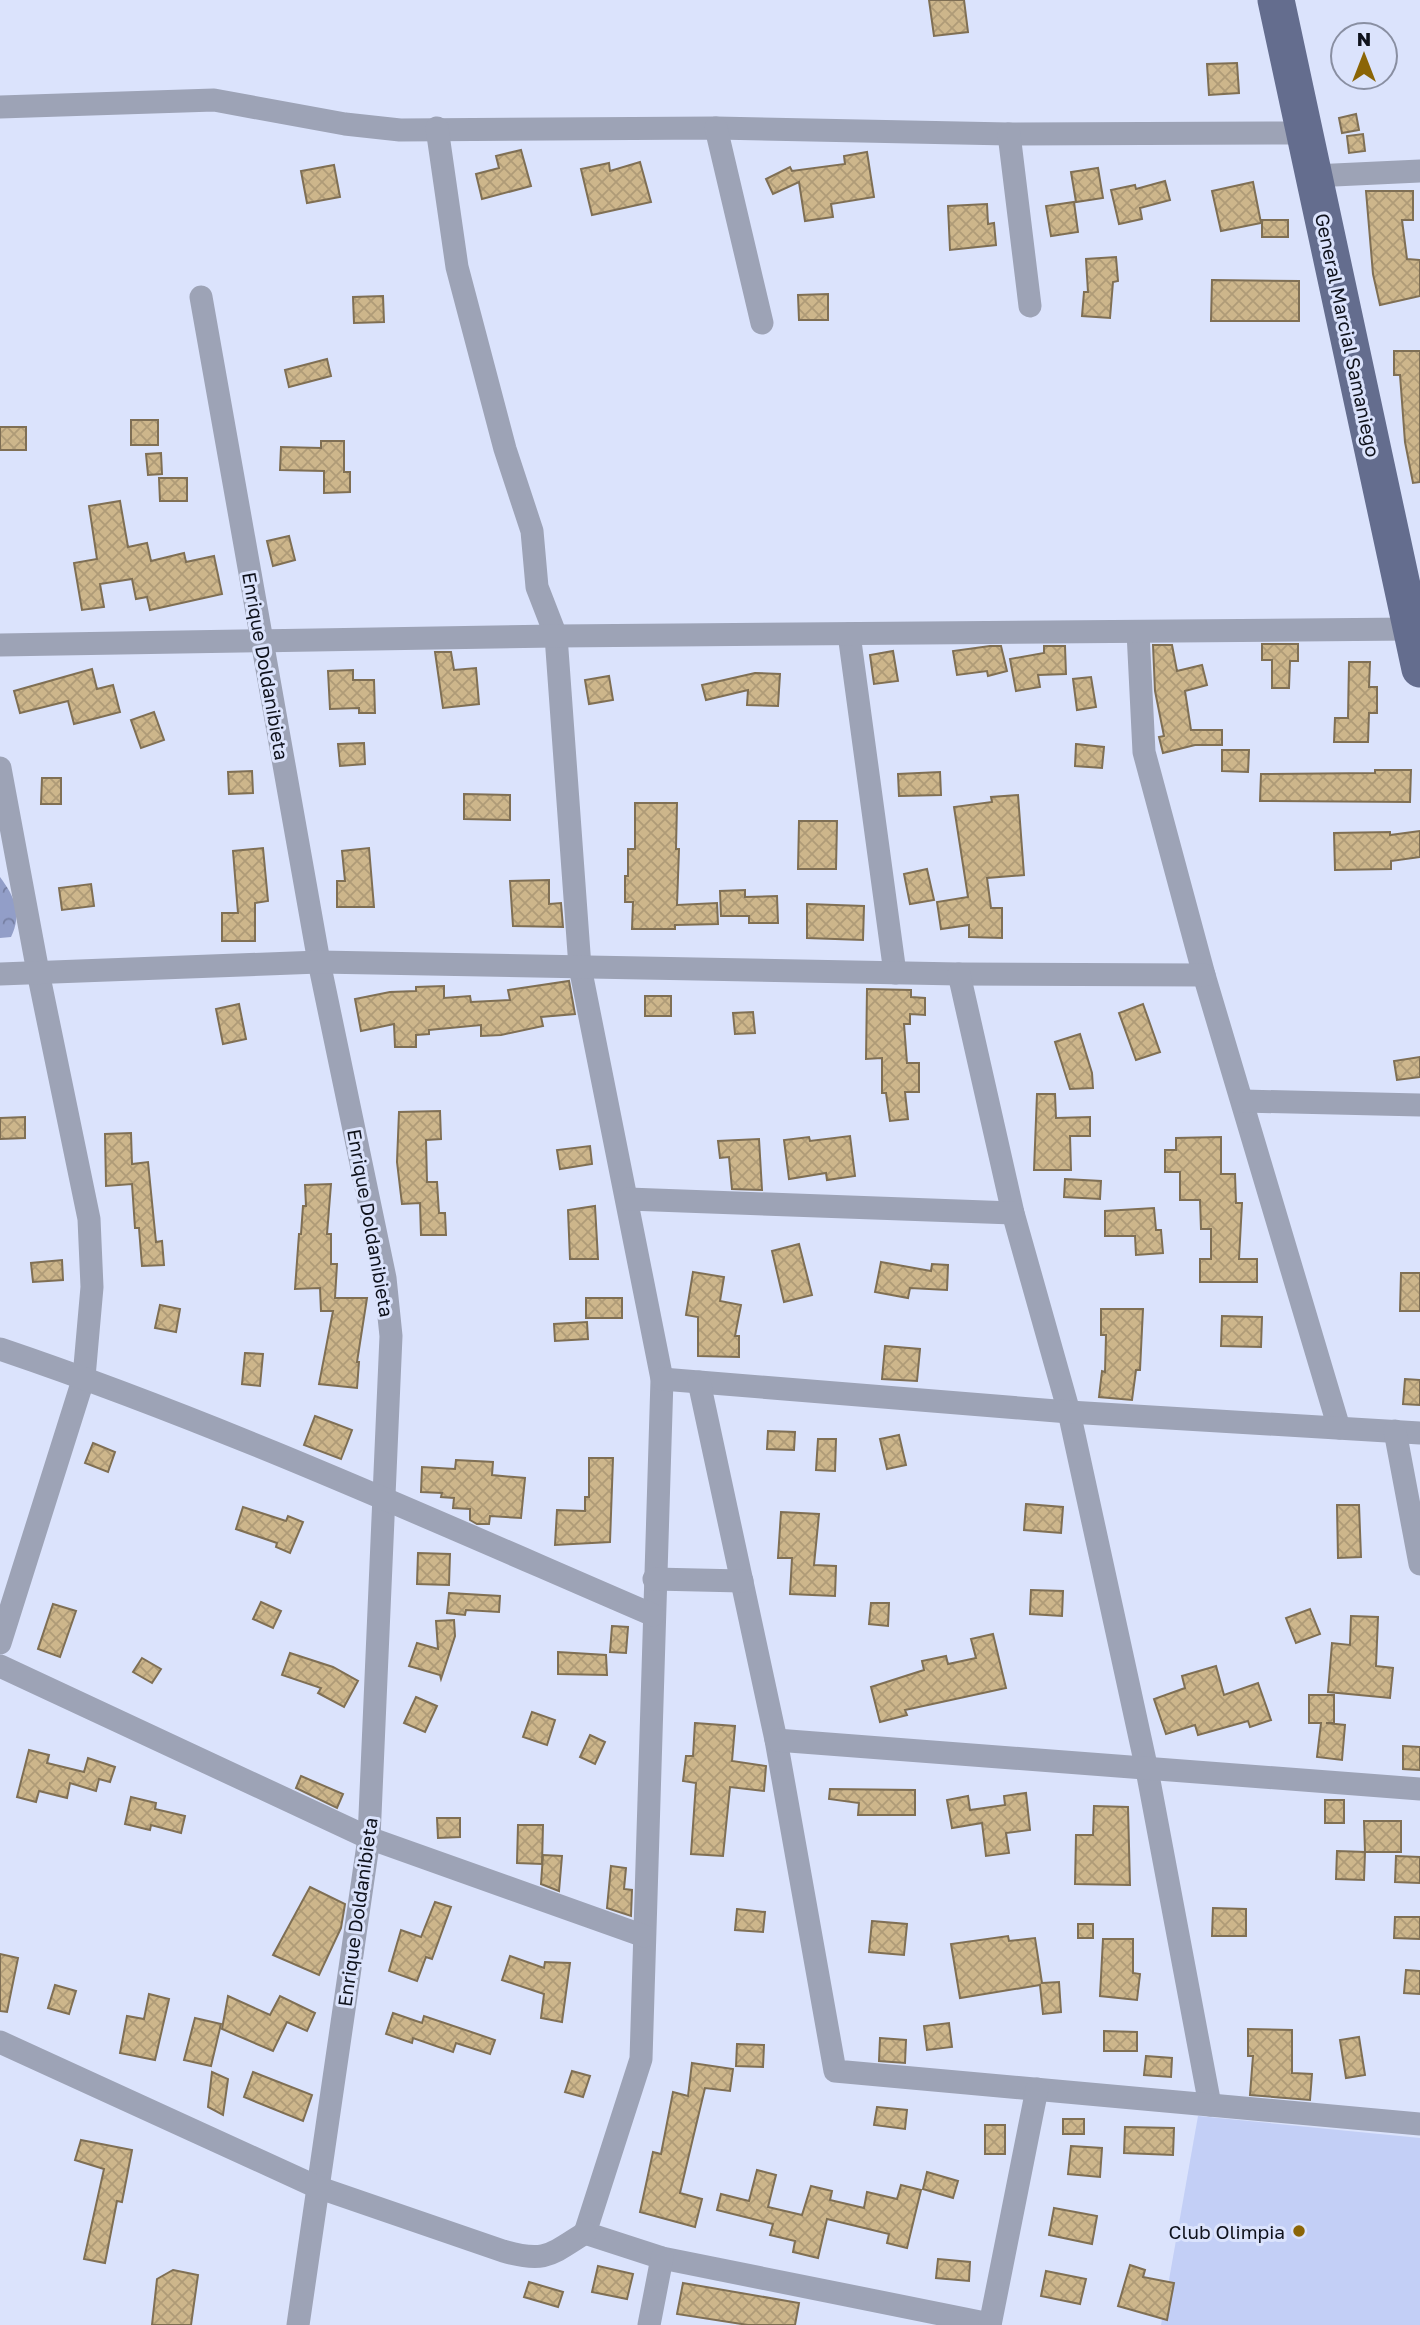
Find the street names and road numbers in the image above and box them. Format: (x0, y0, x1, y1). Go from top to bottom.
street label: General Marcial Samaniego (1311, 211, 1385, 459)
street label: Enrique Doldanibieta (238, 570, 294, 762)
street label: Enrique Doldanibieta (343, 1127, 399, 1319)
street label: Enrique Doldanibieta (332, 1816, 382, 2008)

